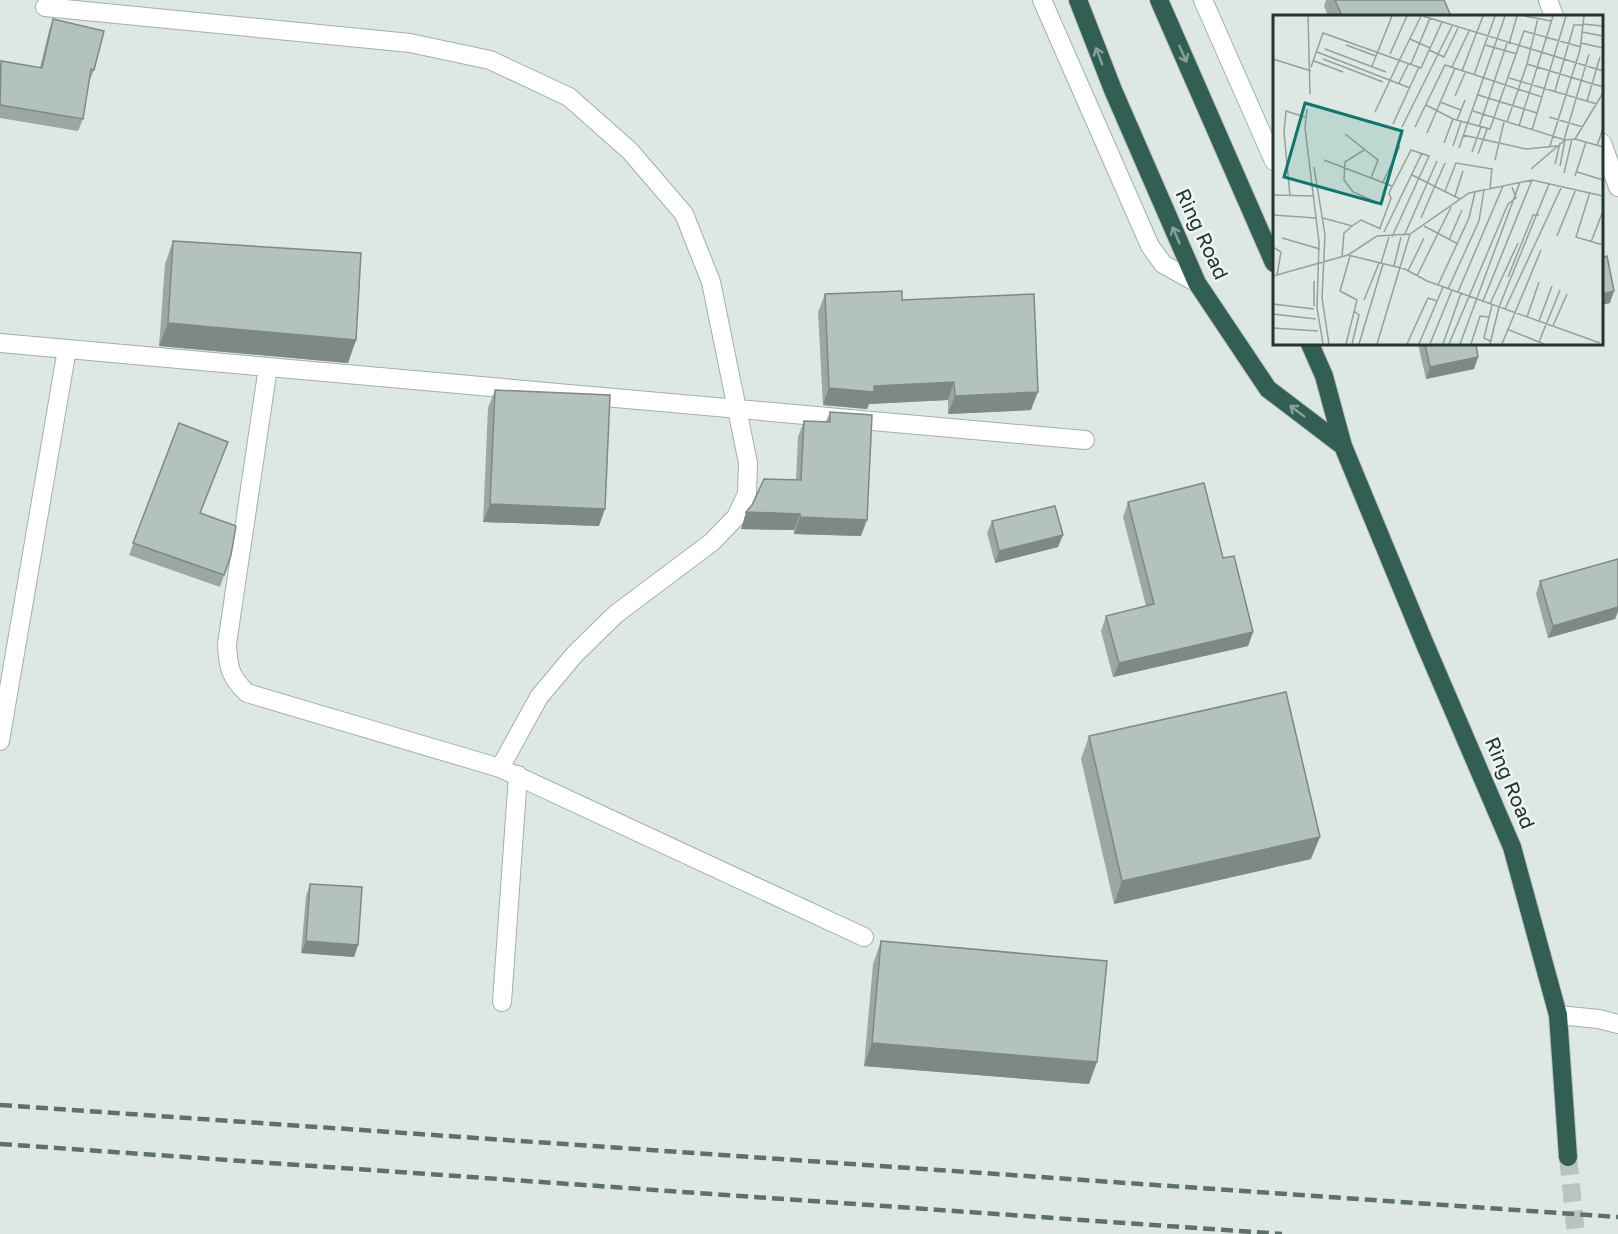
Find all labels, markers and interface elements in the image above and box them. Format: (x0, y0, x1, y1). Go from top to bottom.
inset map (1273, 15, 1603, 345)
one-way arrow (1178, 44, 1189, 62)
one-way arrow (1093, 47, 1104, 65)
street label: Ring Road (1171, 184, 1234, 283)
one-way arrow (1170, 226, 1182, 244)
one-way arrow (1289, 404, 1305, 417)
street label: Ring Road (1481, 733, 1541, 832)

